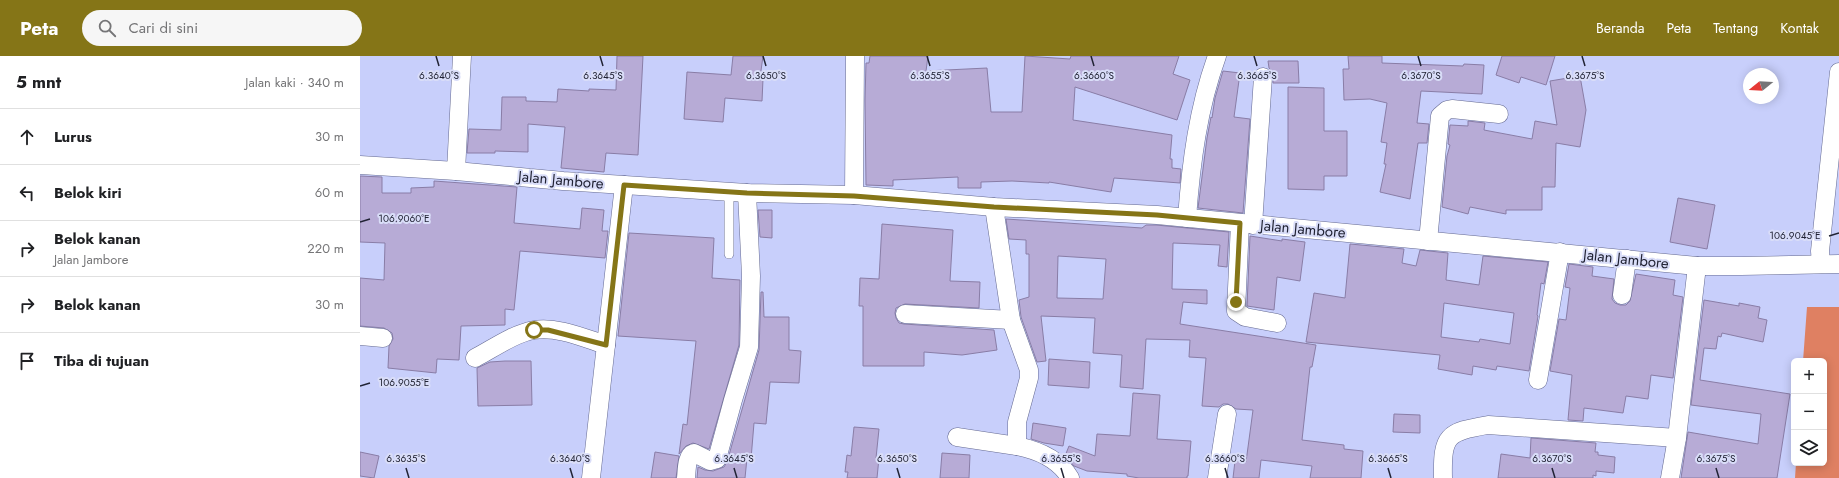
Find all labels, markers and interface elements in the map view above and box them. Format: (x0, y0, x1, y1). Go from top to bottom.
search box (82, 10, 362, 46)
text: Peta (20, 15, 58, 42)
icon: search (96, 17, 118, 39)
text: Cari di sini (128, 17, 198, 39)
text: Beranda (1596, 18, 1645, 38)
text: Peta (1667, 18, 1691, 38)
text: Tentang (1713, 18, 1758, 38)
text: Kontak (1780, 18, 1819, 38)
text: 6.3640°S (419, 68, 460, 83)
text: 6.3645°S (583, 68, 623, 83)
text: 6.3650°S (746, 68, 786, 83)
text: 6.3655°S (910, 68, 950, 83)
text: 6.3660°S (1074, 68, 1115, 83)
text: 6.3665°S (1237, 68, 1277, 83)
text: 6.3670°S (1401, 68, 1441, 83)
text: 6.3675°S (1565, 68, 1605, 83)
north arrow (1743, 68, 1779, 104)
text: 5 mnt (16, 70, 61, 94)
text: Jalan kaki · 340 m (245, 73, 344, 92)
icon: ahead (16, 126, 38, 148)
text: Lurus (54, 126, 92, 148)
text: 30 m (315, 127, 344, 146)
street label: Jalan Jambore (515, 165, 605, 195)
icon: left (16, 182, 38, 204)
text: Belok kiri (54, 182, 122, 204)
text: 60 m (315, 183, 344, 202)
text: 106.9060°E (378, 211, 430, 226)
street label: Jalan Jambore (1257, 214, 1347, 244)
text: Belok kanan (54, 228, 141, 250)
text: 106.9045°E (1770, 228, 1820, 243)
icon: right (16, 238, 38, 260)
text: 220 m (307, 239, 344, 258)
street label: Jalan Jambore (1580, 243, 1670, 274)
text: Jalan Jambore (54, 250, 128, 269)
route end (1227, 293, 1245, 311)
icon: right (16, 294, 38, 316)
text: Belok kanan (54, 294, 141, 316)
text: 30 m (315, 295, 344, 314)
route start (525, 321, 543, 339)
icon: arrive (16, 350, 38, 372)
text: Tiba di tujuan (54, 350, 149, 372)
map controls (1791, 358, 1827, 466)
button: + (1791, 358, 1827, 394)
text: 106.9055°E (379, 375, 429, 390)
button: − (1791, 394, 1827, 430)
button: layers (1791, 430, 1827, 466)
text: 6.3635°S (386, 451, 426, 466)
text: 6.3640°S (550, 451, 591, 466)
text: 6.3645°S (714, 451, 754, 466)
text: 6.3650°S (877, 451, 917, 466)
text: 6.3655°S (1041, 451, 1081, 466)
text: 6.3660°S (1205, 451, 1246, 466)
text: 6.3665°S (1368, 451, 1408, 466)
text: 6.3670°S (1532, 451, 1572, 466)
text: 6.3675°S (1696, 451, 1736, 466)

